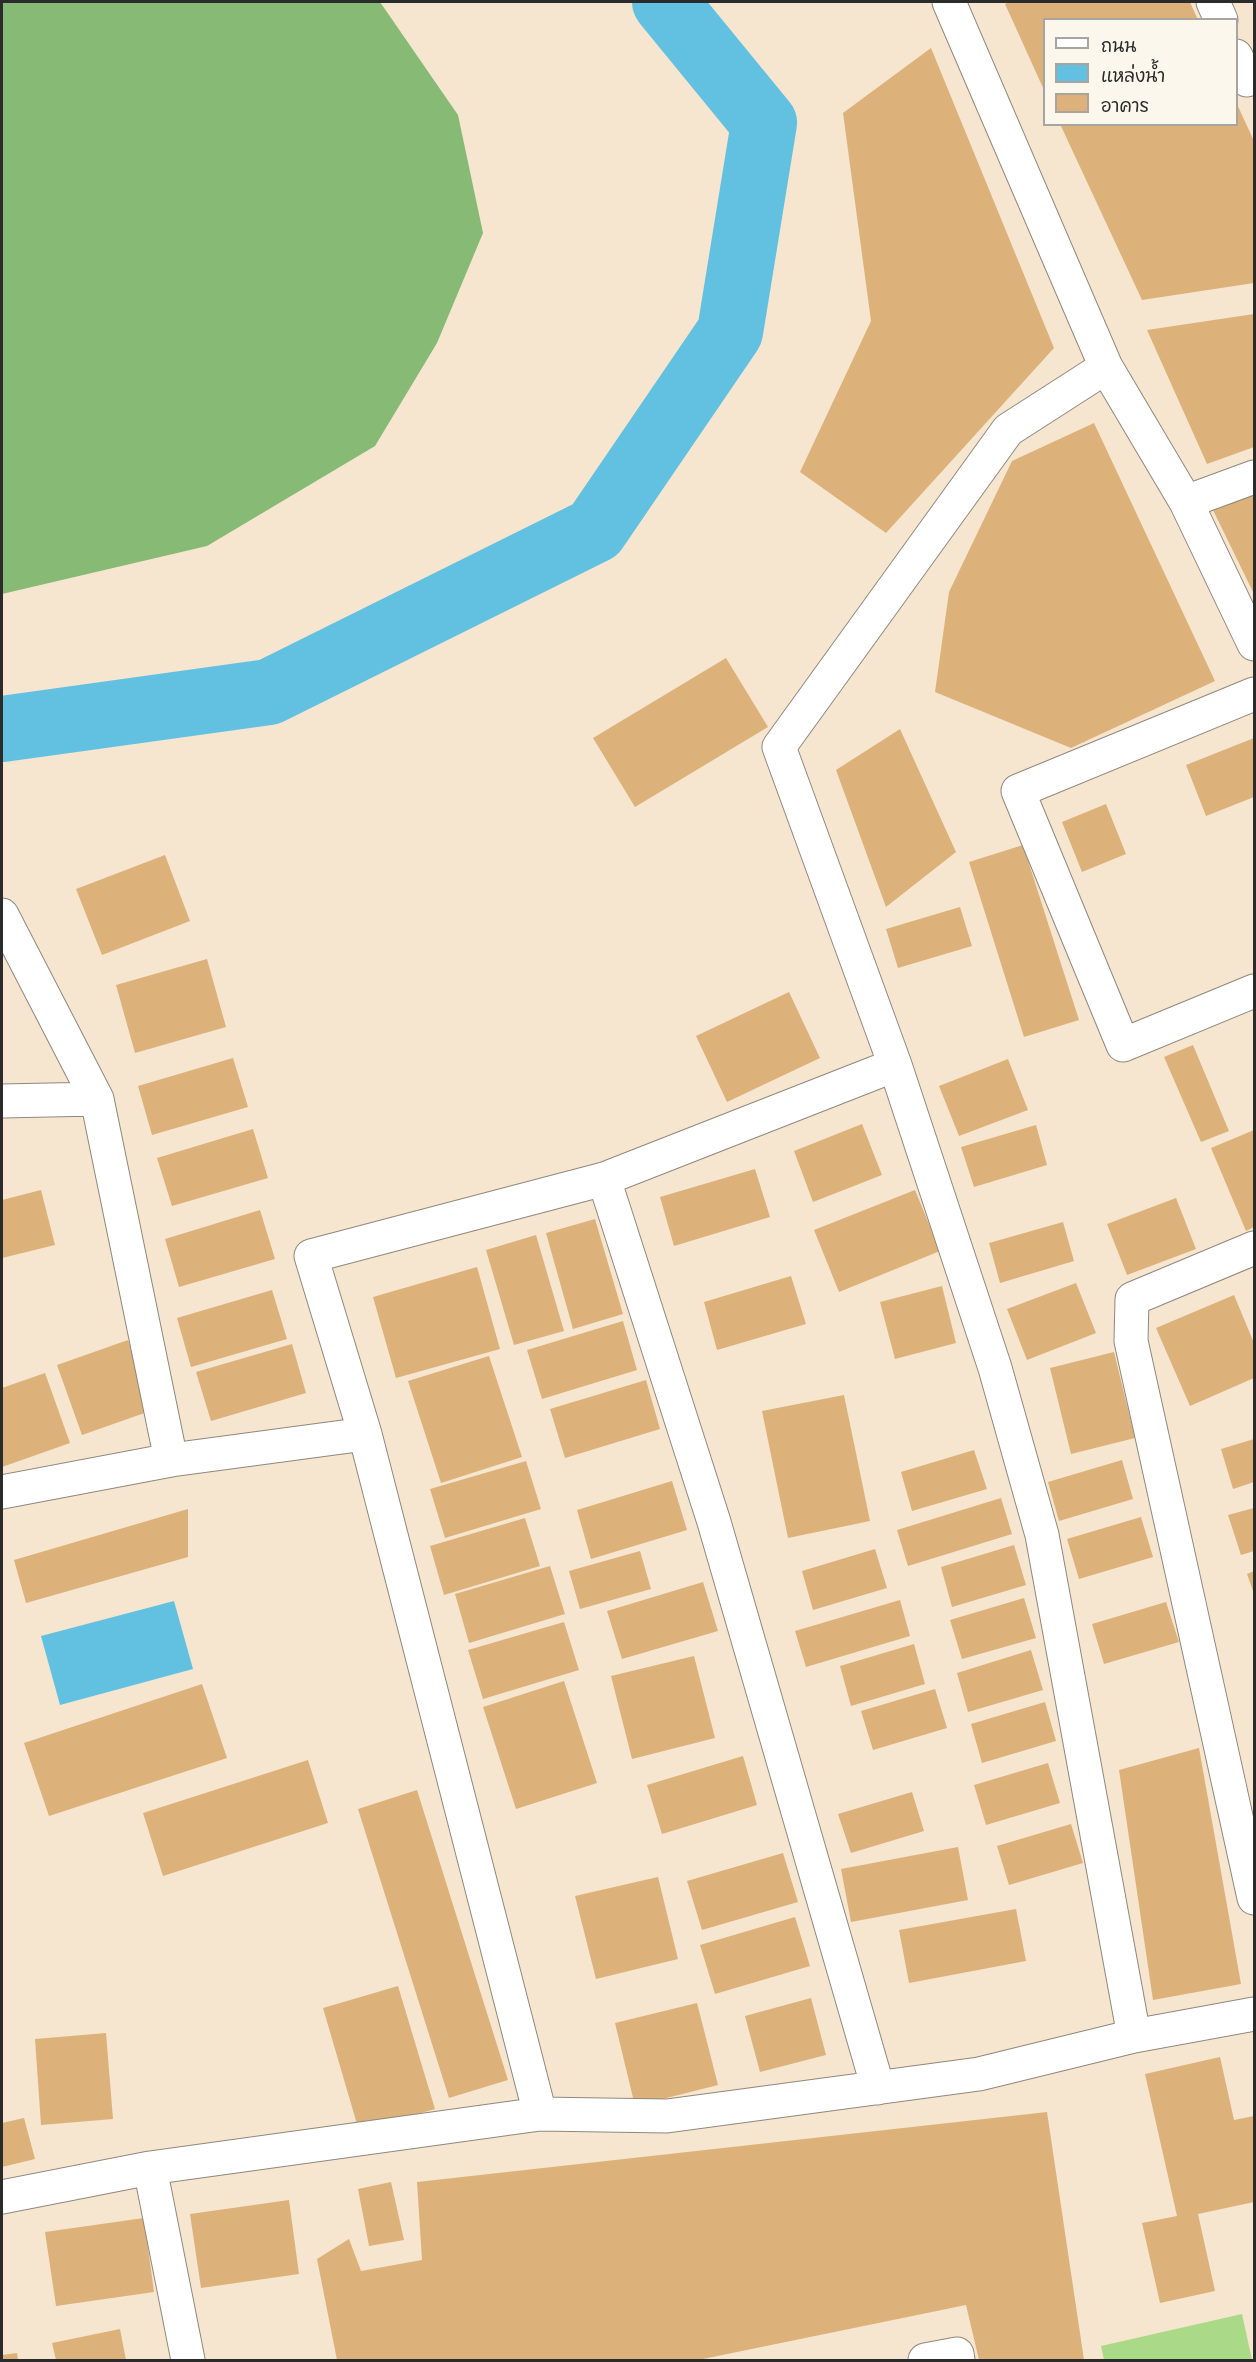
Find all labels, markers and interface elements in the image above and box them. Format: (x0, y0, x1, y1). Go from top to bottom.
legend (1043, 18, 1238, 126)
text: ถนน (1101, 38, 1136, 59)
text: แหล่งน้ำ (1101, 68, 1165, 89)
text: อาคาร (1101, 98, 1149, 119)

